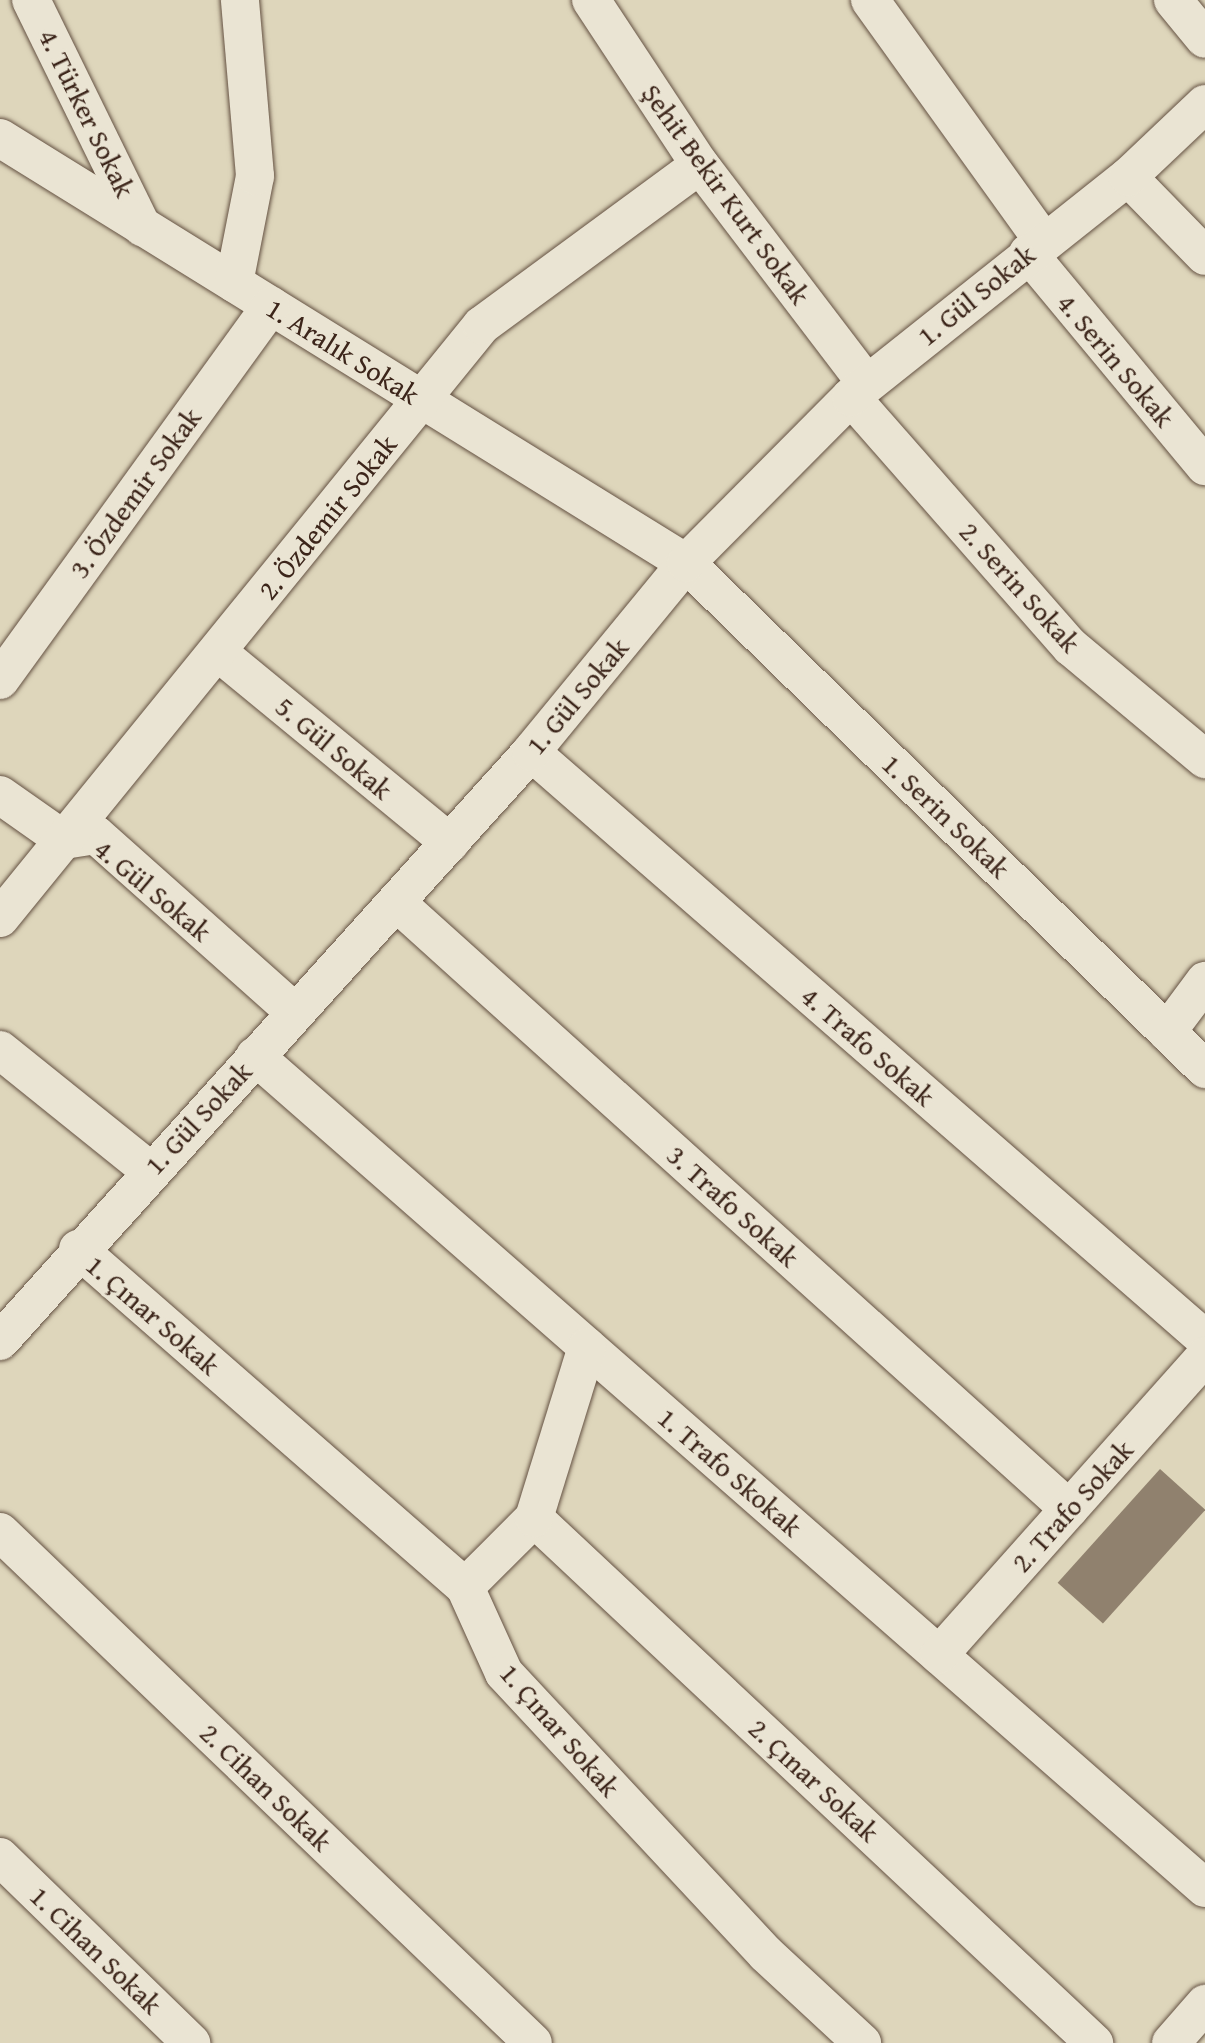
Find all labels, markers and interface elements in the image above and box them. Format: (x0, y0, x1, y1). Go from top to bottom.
street label: 4. Türker Sokak (32, 23, 142, 203)
street label: Şehit Bekir Kurt Sokak (635, 77, 817, 311)
street label: 1. Gül Sokak (910, 237, 1042, 353)
street label: 4. Serin Sokak (1050, 286, 1182, 434)
street label: 1. Aralık Sokak (260, 291, 426, 411)
street label: 3. Özdemir Sokak (62, 401, 208, 585)
street label: 2. Özdemir Sokak (250, 428, 404, 606)
street label: 2. Serin Sokak (953, 515, 1087, 659)
street label: 1. Gül Sokak (519, 631, 635, 761)
street label: 5. Gül Sokak (269, 690, 399, 806)
street label: 1. Serin Sokak (875, 747, 1017, 885)
street label: 4. Gül Sokak (88, 832, 218, 948)
street label: 4. Trafo Sokak (794, 979, 942, 1113)
street label: 1. Gül Sokak (137, 1055, 259, 1181)
street label: 3. Trafo Sokak (660, 1138, 806, 1274)
street label: 1. Çınar Sokak (79, 1248, 227, 1382)
street label: 1. Trafo Skokak (651, 1400, 809, 1544)
street label: 2. Trafo Sokak (1004, 1433, 1140, 1579)
street label: 1. Çınar Sokak (493, 1656, 627, 1804)
street label: 2. Çınar Sokak (742, 1711, 886, 1849)
street label: 2. Cihan Sokak (193, 1716, 339, 1858)
street label: 1. Cihan Sokak (23, 1879, 169, 2021)

